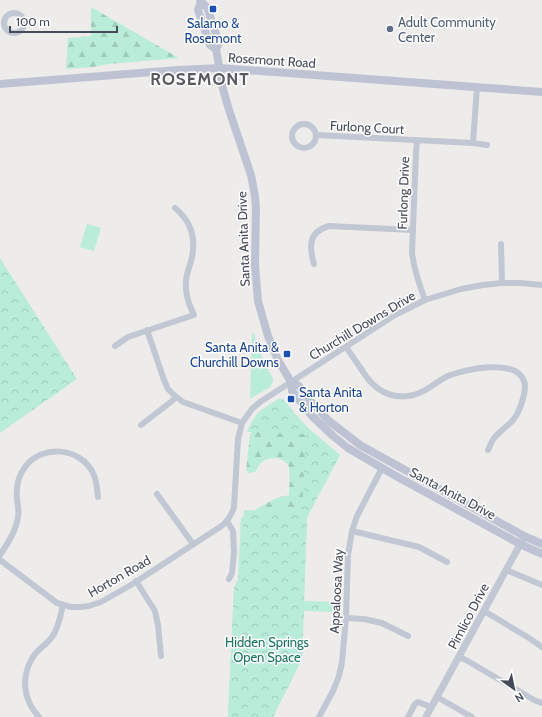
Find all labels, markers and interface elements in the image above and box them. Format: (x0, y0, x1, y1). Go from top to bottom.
marker: Salamo & Rosemont (208, 4, 218, 14)
scale bar (10, 8, 117, 34)
text: 100 m (16, 14, 50, 29)
place label: Adult Community Center (398, 14, 496, 45)
place label: Salamo & Rosemont (185, 15, 242, 46)
marker: Adult Community Center (385, 24, 395, 34)
street label: Rosemont Road (228, 49, 316, 71)
district label: ROSEMONT (150, 69, 250, 89)
street label: Furlong Court (329, 117, 405, 137)
street label: Furlong Drive (394, 156, 412, 230)
street label: Santa Anita Drive (233, 191, 253, 287)
street label: Churchill Downs Drive (306, 287, 418, 363)
place label: Santa Anita & Churchill Downs (190, 339, 280, 370)
marker: Santa Anita & Churchill Downs (282, 349, 292, 359)
place label: Santa Anita & Horton (299, 384, 363, 415)
marker: Santa Anita & Horton (286, 394, 296, 404)
street label: Santa Anita Drive (407, 464, 499, 523)
street label: Appaloosa Way (326, 548, 346, 634)
street label: Horton Road (85, 552, 153, 600)
street label: Pimlico Drive (444, 580, 492, 652)
park label: Hidden Springs Open Space (225, 634, 310, 665)
north arrow (494, 669, 534, 709)
text: N (512, 689, 527, 705)

